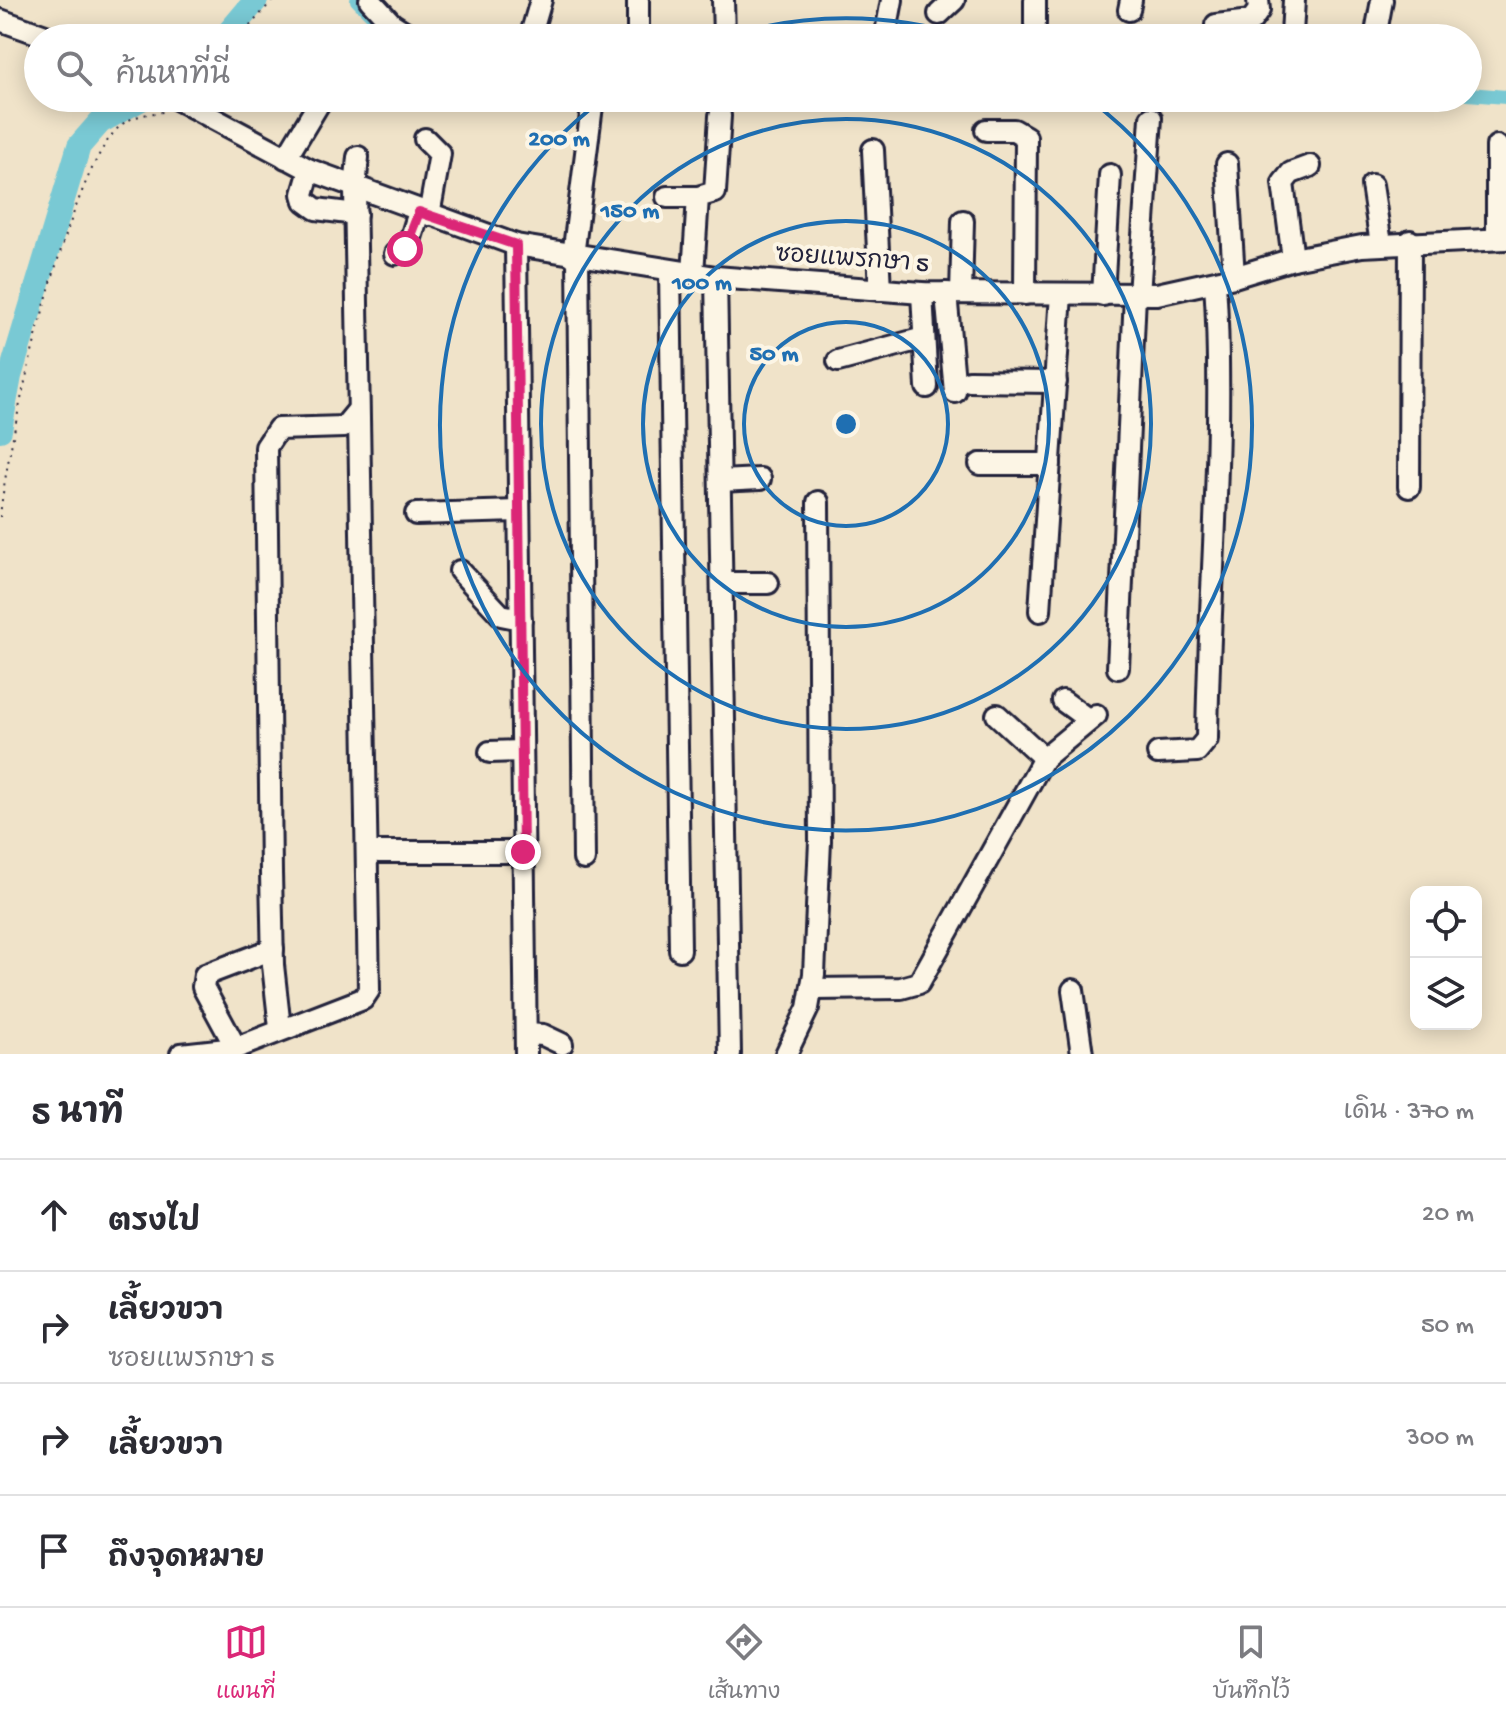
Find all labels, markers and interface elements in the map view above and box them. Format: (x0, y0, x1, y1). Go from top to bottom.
search box (24, 24, 1482, 112)
icon: search (52, 46, 96, 90)
text: ค้นหาที่นี่ (116, 60, 230, 95)
text: 200 m (528, 126, 590, 155)
text: 150 m (600, 198, 659, 227)
route start (387, 231, 423, 267)
street label: ซอยแพรกษา 5 (774, 241, 930, 281)
text: 100 m (671, 270, 732, 299)
text: 50 m (750, 341, 798, 370)
centre of rings (832, 410, 860, 438)
route end (505, 834, 541, 870)
map controls (1410, 886, 1482, 1030)
button: locate (1410, 886, 1482, 958)
button: layers (1410, 958, 1482, 1030)
text: 5 นาที (32, 1096, 123, 1136)
text: เดิน · 370 m (1344, 1098, 1474, 1129)
icon: ahead (32, 1193, 76, 1237)
text: 20 m (1422, 1200, 1474, 1231)
text: ตรงไป (108, 1207, 200, 1242)
text: เลี้ยวขวา (108, 1296, 223, 1331)
icon: right (32, 1305, 76, 1349)
text: 50 m (1421, 1312, 1474, 1343)
text: ซอยแพรกษา 5 (108, 1346, 275, 1377)
icon: right (32, 1417, 76, 1461)
text: 300 m (1406, 1424, 1474, 1455)
text: เลี้ยวขวา (108, 1431, 223, 1466)
icon: arrive (32, 1529, 76, 1573)
text: ถึงจุดหมาย (108, 1543, 265, 1578)
tab: แผนที่ (216, 1620, 275, 1707)
tab: เส้นทาง (708, 1620, 780, 1707)
tab: บันทึกไว้ (1213, 1620, 1290, 1707)

